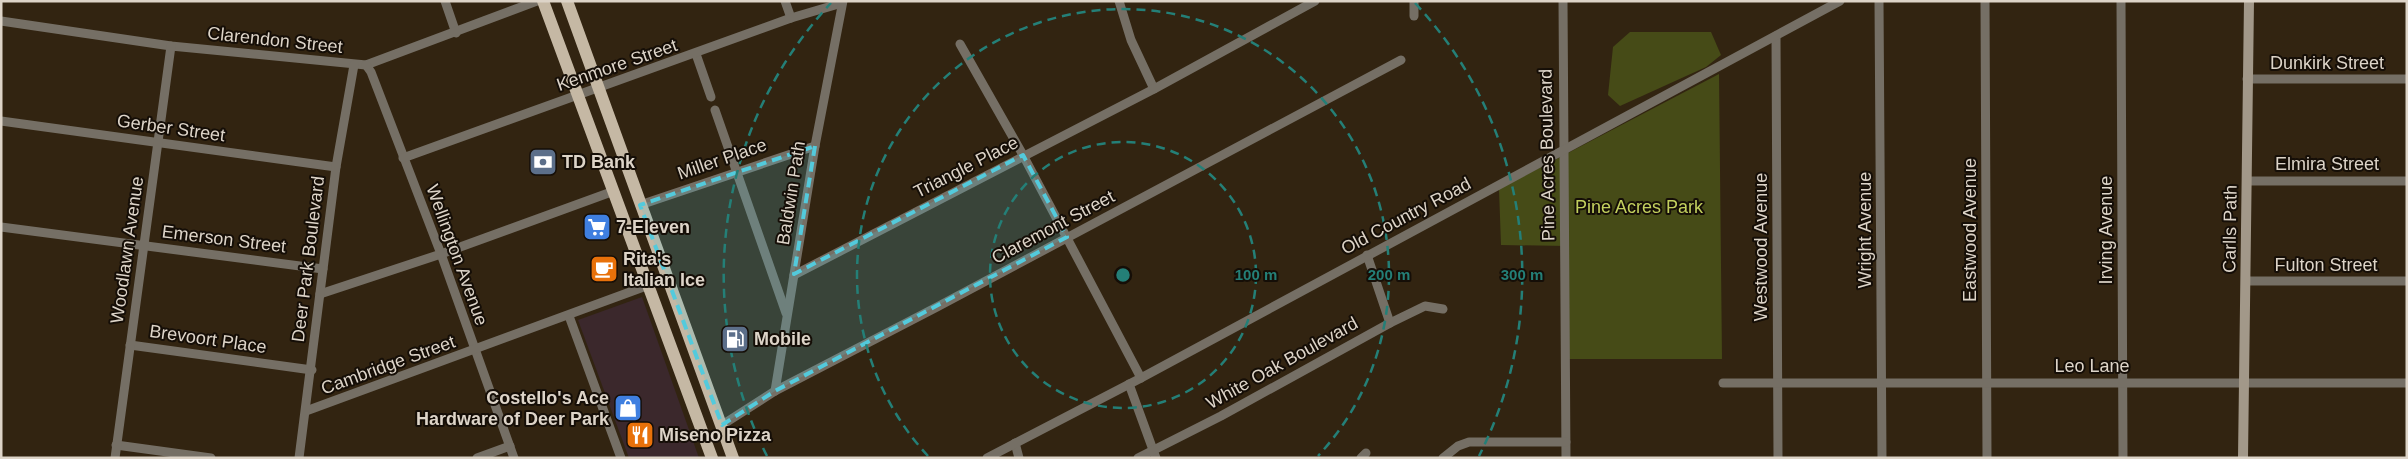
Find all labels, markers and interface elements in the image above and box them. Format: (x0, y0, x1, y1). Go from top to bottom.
street label: Clarendon Street (206, 23, 344, 57)
street label: Kenmore Street (554, 35, 680, 95)
street label: Dunkirk Street (2270, 53, 2384, 73)
street label: Pine Acres Boulevard (1535, 69, 1559, 241)
street label: Gerber Street (116, 111, 226, 145)
street label: Triangle Place (910, 132, 1022, 202)
street label: Miller Place (675, 134, 769, 184)
street label: Baldwin Path (773, 140, 809, 246)
bank icon: TD Bank (528, 147, 558, 177)
place label: TD Bank (562, 152, 636, 172)
street label: Elmira Street (2275, 154, 2379, 174)
street label: Eastwood Avenue (1960, 158, 1980, 302)
street label: Wright Avenue (1855, 172, 1875, 288)
street label: Old Country Road (1338, 173, 1474, 259)
street label: Westwood Avenue (1751, 173, 1771, 321)
street label: Woodlawn Avenue (107, 175, 147, 325)
street label: Deer Park Boulevard (288, 175, 328, 343)
street label: Irving Avenue (2096, 176, 2116, 284)
street label: Wellington Avenue (422, 182, 492, 328)
street label: Carlls Path (2219, 185, 2241, 273)
street label: Claremont Street (988, 186, 1118, 268)
park label: Pine Acres Park (1575, 197, 1704, 217)
supermarket icon: 7-Eleven (582, 212, 612, 242)
place label: 7-Eleven (616, 217, 690, 237)
street label: Emerson Street (161, 221, 287, 257)
place label: Rita's Italian Ice (623, 249, 705, 290)
cafe icon: Rita's Italian Ice (589, 254, 619, 284)
street label: Fulton Street (2274, 255, 2378, 275)
centre of rings (1114, 266, 1132, 284)
text: 100 m (1235, 266, 1277, 283)
text: 200 m (1368, 266, 1410, 283)
text: 300 m (1501, 266, 1543, 283)
street label: White Oak Boulevard (1203, 313, 1361, 413)
street label: Brevoort Place (148, 321, 268, 357)
fuel station icon: Mobile (720, 324, 750, 354)
place label: Mobile (754, 329, 811, 349)
street label: Cambridge Street (318, 331, 458, 399)
street label: Leo Lane (2054, 356, 2130, 376)
place label: Costello's Ace Hardware of Deer Park (416, 388, 610, 429)
shop icon: Costello's Ace Hardware of Deer Park (613, 393, 643, 423)
restaurant icon: Miseno Pizza (625, 420, 655, 450)
place label: Miseno Pizza (659, 425, 772, 445)

